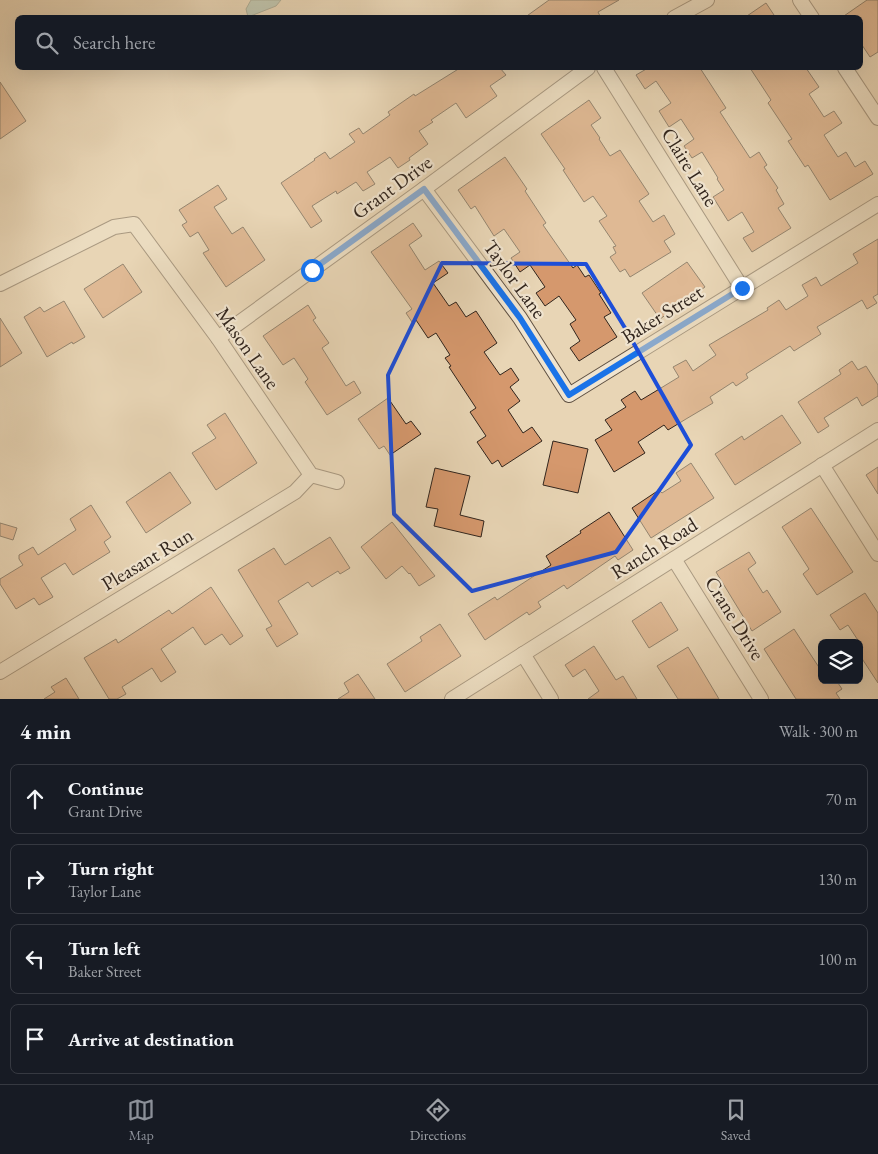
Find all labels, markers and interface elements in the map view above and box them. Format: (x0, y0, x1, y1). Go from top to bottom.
search box (15, 15, 863, 70)
icon: search (33, 29, 61, 57)
text: Search here (73, 30, 155, 55)
street label: Claire Lane (656, 123, 725, 212)
street label: Grant Drive (347, 149, 437, 225)
street label: Taylor Lane (478, 234, 552, 324)
route start (301, 259, 324, 282)
route end (731, 277, 754, 300)
street label: Baker Street (616, 278, 708, 349)
street label: Mason Lane (210, 302, 286, 394)
street label: Ranch Road (606, 511, 703, 585)
street label: Pleasant Run (96, 521, 198, 596)
street label: Crane Drive (699, 571, 771, 665)
map controls (818, 639, 863, 684)
button: layers (818, 639, 863, 684)
text: 4 min (20, 718, 71, 745)
text: Walk · 300 m (779, 721, 858, 742)
text: Continue (68, 776, 143, 801)
icon: ahead (21, 785, 49, 813)
text: 70 m (826, 789, 857, 810)
text: Grant Drive (68, 801, 142, 822)
text: Turn right (68, 856, 154, 881)
icon: right (21, 865, 49, 893)
text: 130 m (818, 869, 857, 890)
text: Taylor Lane (68, 881, 141, 902)
text: Turn left (68, 936, 140, 961)
icon: left (21, 945, 49, 973)
text: 100 m (818, 949, 857, 970)
text: Baker Street (68, 961, 141, 982)
icon: arrive (21, 1025, 49, 1053)
text: Arrive at destination (68, 1027, 234, 1052)
tab: Map (127, 1096, 155, 1144)
tab: Directions (410, 1096, 466, 1144)
tab: Saved (721, 1096, 751, 1144)

